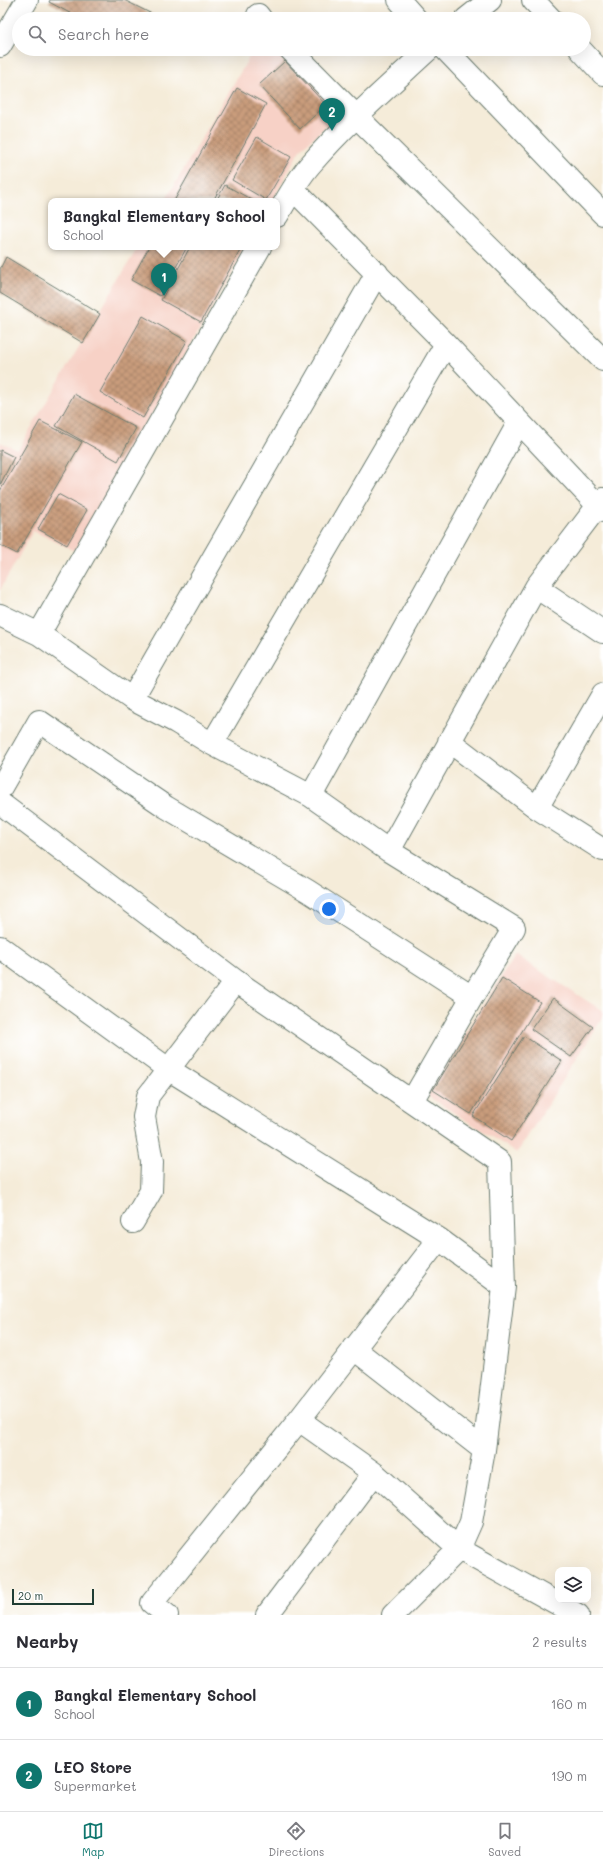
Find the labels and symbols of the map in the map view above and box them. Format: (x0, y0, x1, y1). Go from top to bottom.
pin: 2 (319, 98, 345, 131)
pin: 1 (151, 263, 177, 296)
your location (319, 899, 339, 919)
scale bar (12, 1587, 94, 1606)

